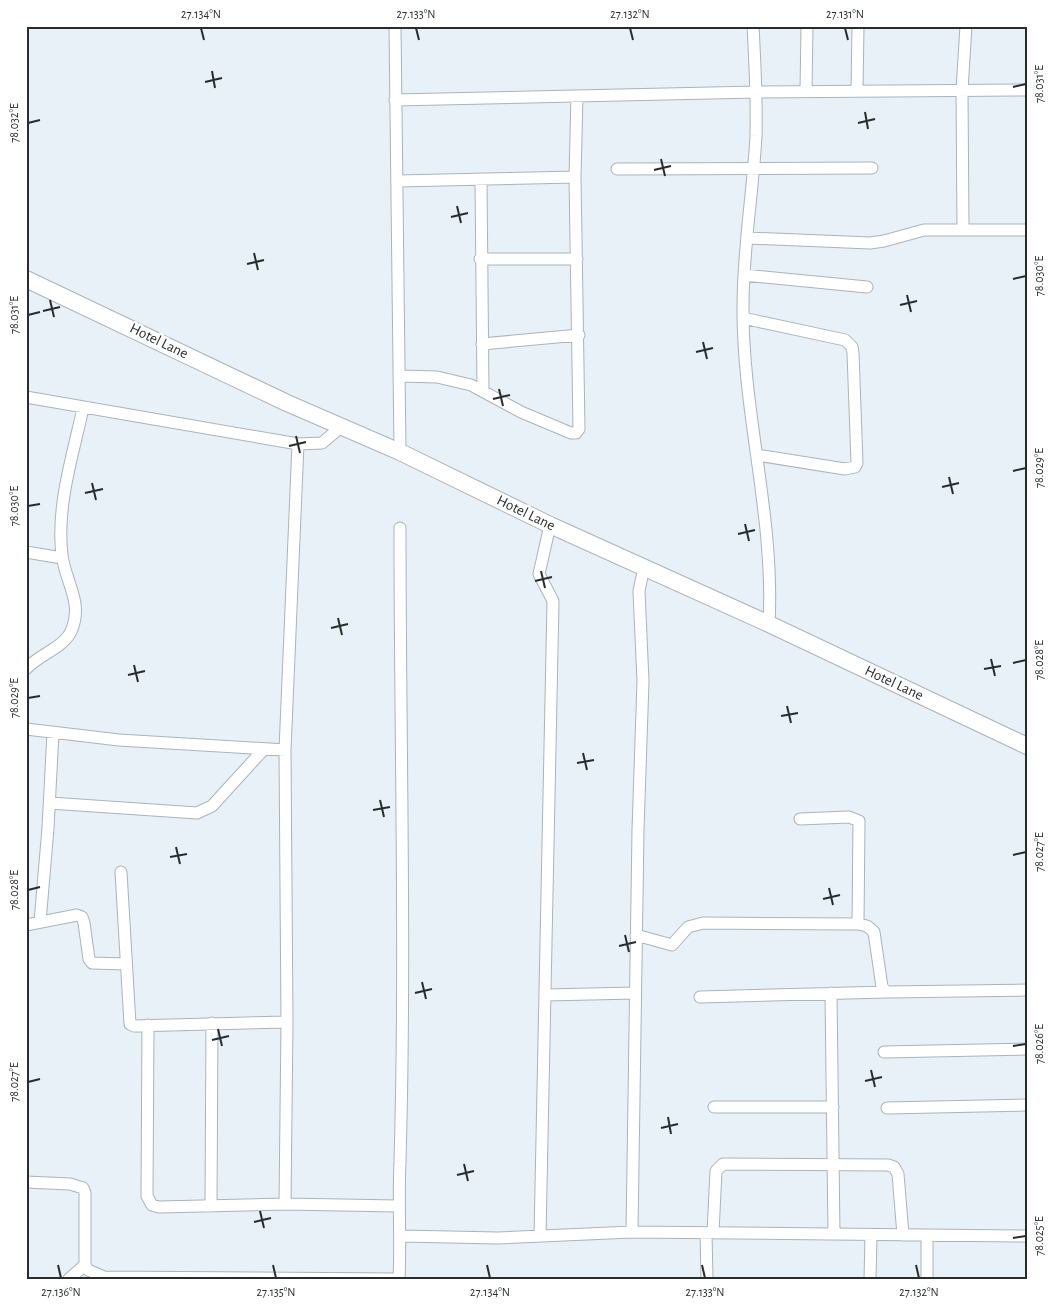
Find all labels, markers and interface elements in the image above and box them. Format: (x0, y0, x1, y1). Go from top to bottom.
text: 27.134°N (181, 8, 221, 20)
text: 27.133°N (397, 8, 435, 20)
text: 27.132°N (610, 8, 650, 20)
text: 27.131°N (826, 8, 864, 20)
text: 78.031°E (1033, 65, 1045, 103)
text: 78.032°E (8, 103, 20, 143)
text: 78.030°E (1033, 256, 1045, 296)
text: 78.031°E (8, 296, 20, 334)
street label: Hotel Lane (128, 321, 191, 362)
text: 78.029°E (1033, 448, 1045, 488)
text: 78.030°E (8, 486, 20, 526)
street label: Hotel Lane (495, 493, 558, 534)
text: 78.028°E (1033, 640, 1045, 680)
street label: Hotel Lane (862, 663, 926, 703)
text: 78.029°E (8, 678, 20, 718)
text: 78.027°E (1033, 832, 1045, 872)
text: 78.028°E (8, 870, 20, 910)
text: 78.026°E (1033, 1024, 1045, 1064)
text: 78.027°E (8, 1062, 20, 1102)
text: 78.025°E (1033, 1216, 1045, 1256)
text: 27.136°N (41, 1286, 81, 1298)
text: 27.135°N (256, 1286, 296, 1298)
text: 27.134°N (470, 1286, 510, 1298)
text: 27.133°N (686, 1286, 724, 1298)
text: 27.132°N (899, 1286, 939, 1298)

